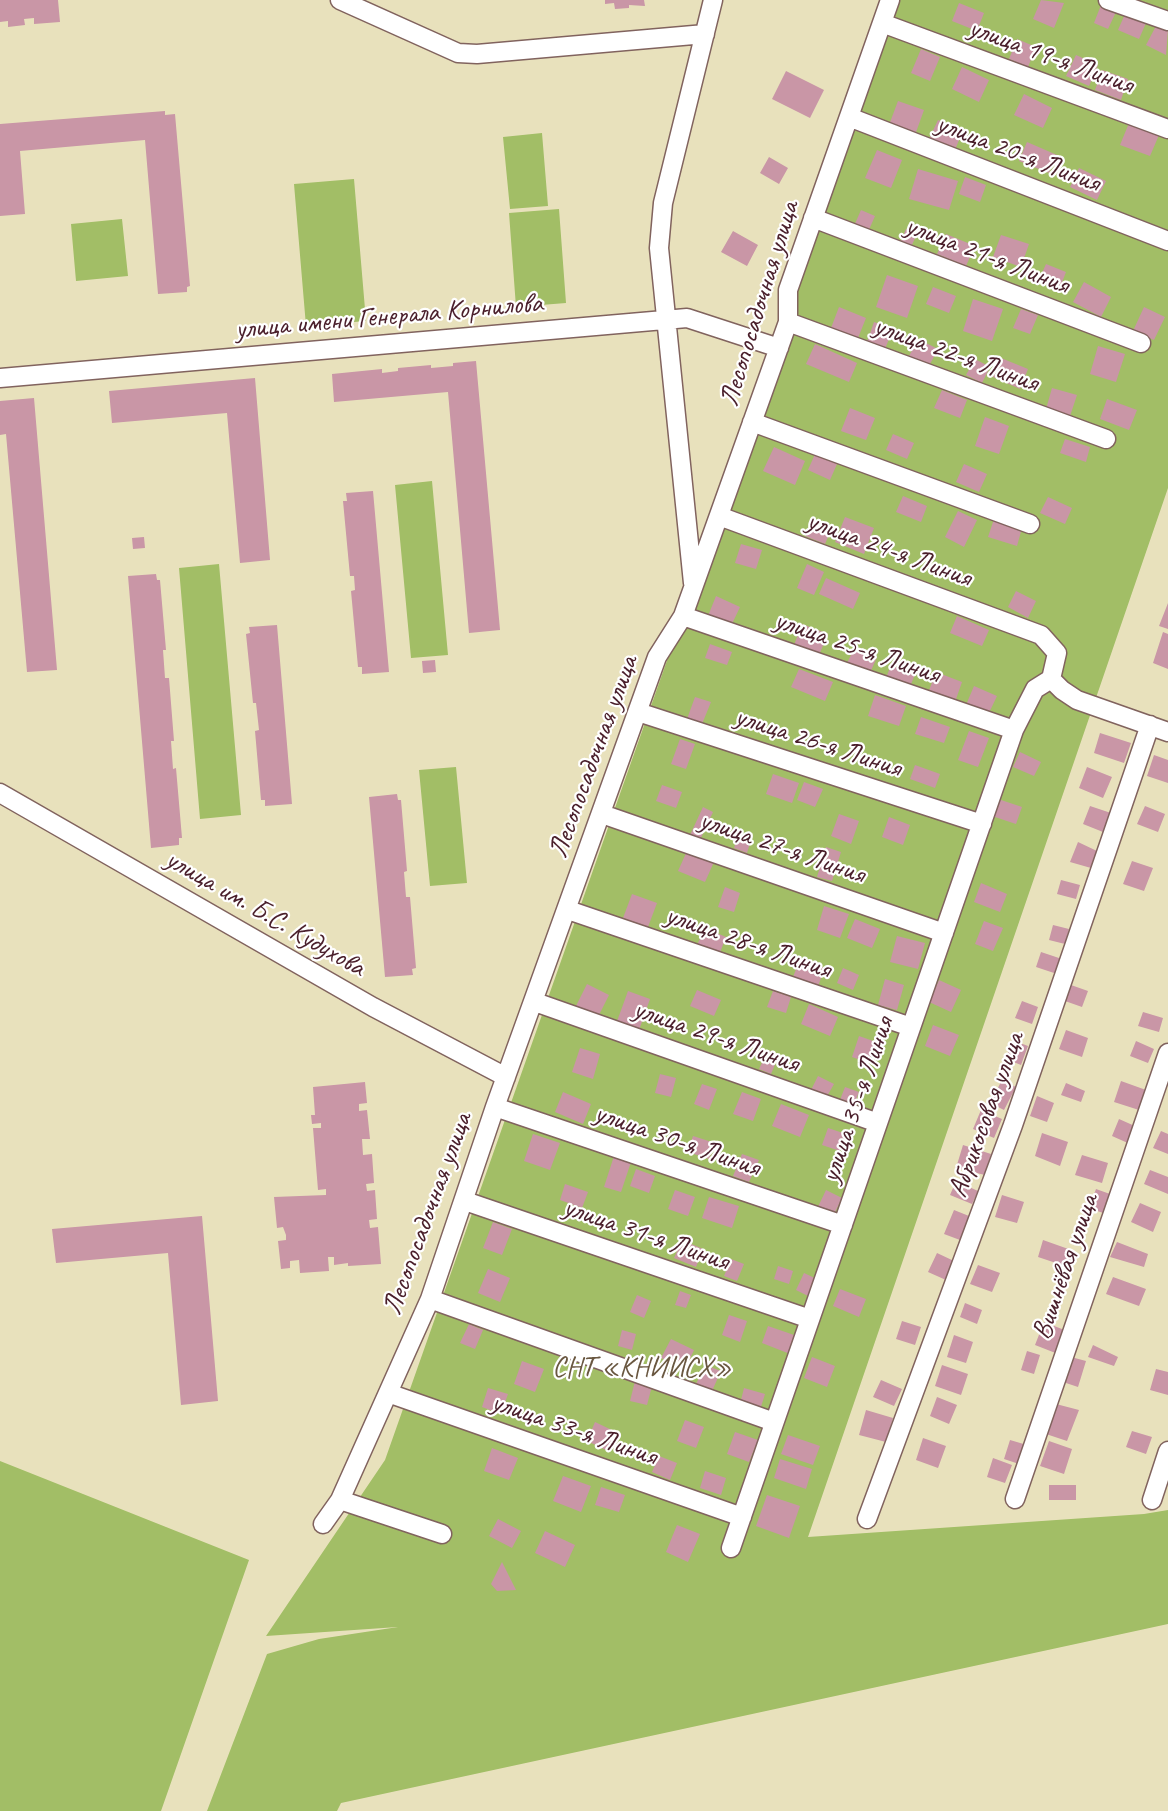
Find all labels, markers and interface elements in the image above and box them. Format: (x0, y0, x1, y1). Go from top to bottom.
street label: улица 19-я Линия (964, 12, 1138, 102)
street label: улица 20-я Линия (931, 107, 1105, 201)
street label: Лесопосадочная улица (713, 197, 807, 411)
street label: улица 21-я Линия (900, 209, 1074, 303)
street label: улица имени Генерала Корнилова (234, 287, 544, 347)
street label: улица 22-я Линия (869, 310, 1043, 400)
street label: улица 24-я Линия (802, 505, 976, 595)
street label: улица 25-я Линия (770, 604, 944, 692)
street label: Лесопосадочная улица (542, 651, 646, 863)
street label: улица 26-я Линия (731, 700, 905, 786)
street label: улица 27-я Линия (695, 804, 869, 892)
street label: улица им. Б.С. Кудухова (159, 843, 371, 985)
street label: улица 28-я Линия (661, 899, 835, 987)
street label: улица 29-я Линия (629, 993, 803, 1081)
street label: улица 35-я Линия (814, 1013, 902, 1187)
street label: Абрикосовая улица (942, 1028, 1032, 1202)
street label: улица 30-я Линия (590, 1097, 764, 1185)
street label: Лесопосадочная улица (376, 1108, 480, 1320)
street label: Вишнёвая улица (1025, 1190, 1107, 1344)
street label: улица 31-я Линия (559, 1191, 733, 1279)
park label: СНТ «КНИИСХ» (552, 1352, 732, 1386)
street label: улица 33-я Линия (487, 1386, 661, 1474)

